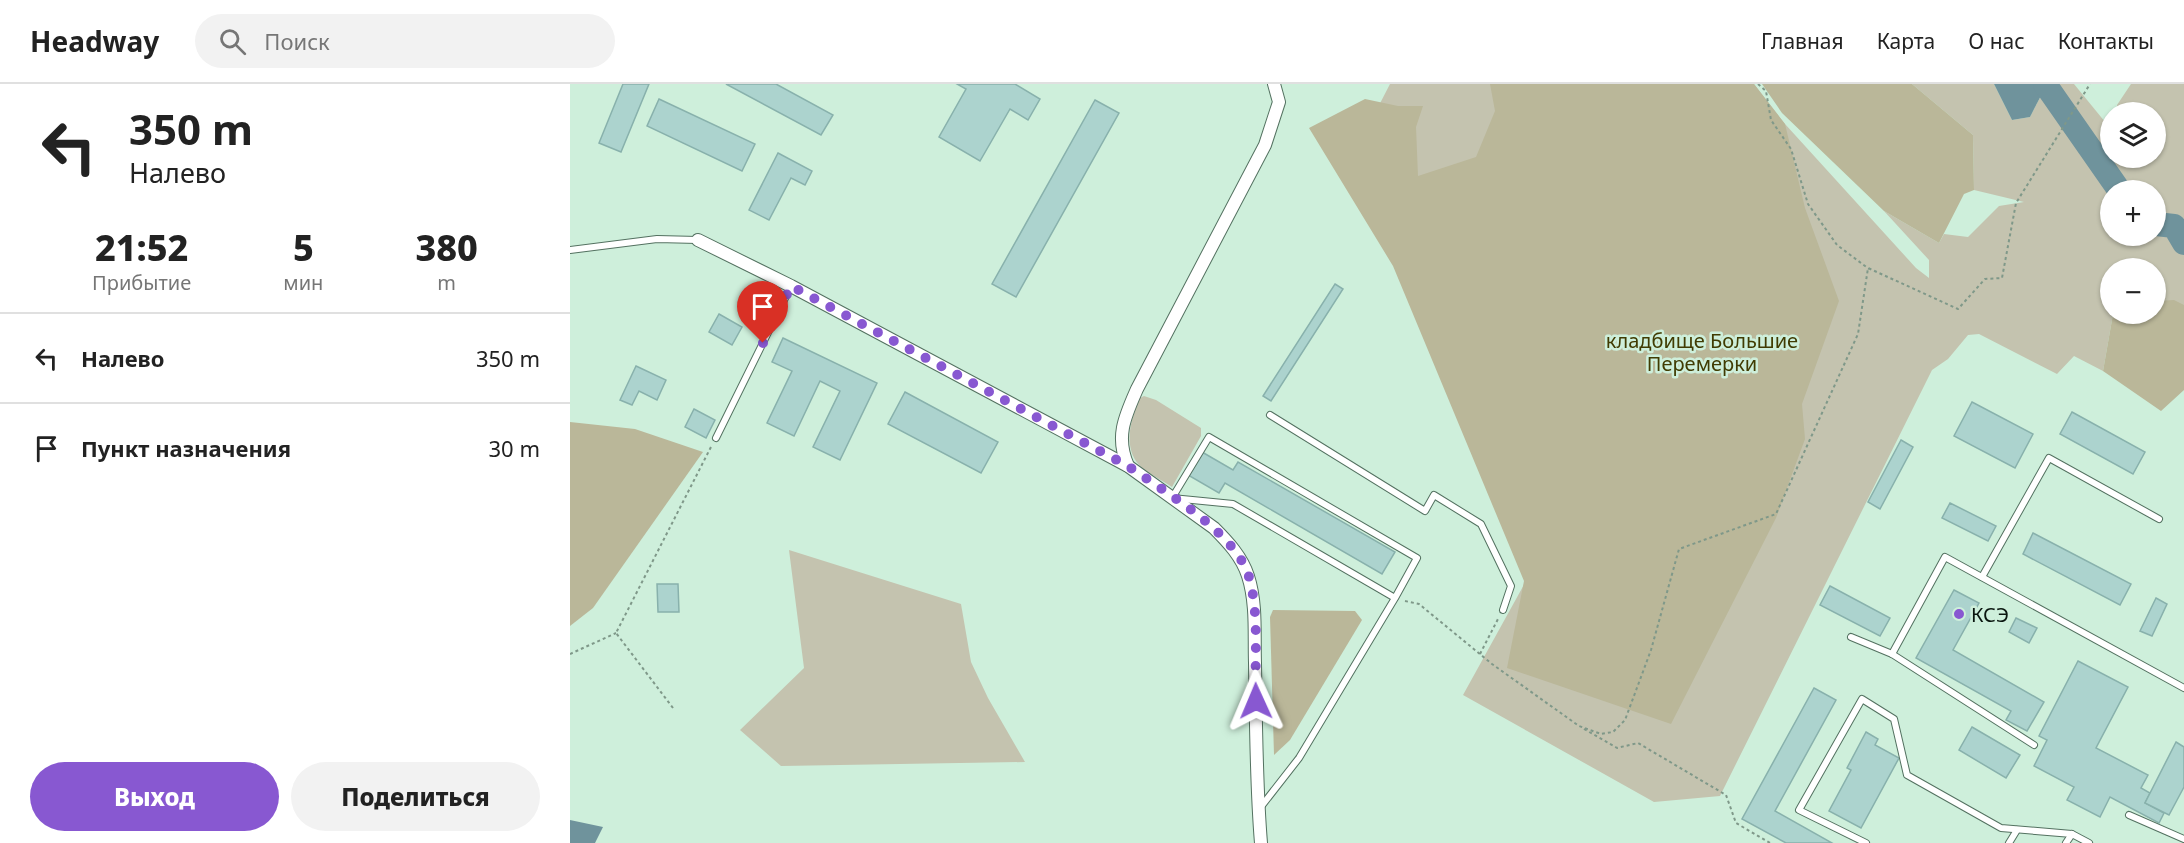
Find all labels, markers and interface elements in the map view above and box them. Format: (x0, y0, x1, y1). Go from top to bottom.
search box (195, 14, 615, 68)
text: Headway (30, 22, 159, 60)
icon: search (216, 25, 249, 58)
text: Поиск (264, 26, 330, 56)
text: Главная (1761, 27, 1844, 55)
text: Карта (1877, 27, 1935, 55)
text: О нас (1968, 27, 2025, 55)
text: Контакты (2058, 27, 2154, 55)
text: 350 m (129, 100, 253, 157)
map controls (2100, 102, 2166, 324)
button: layers (2100, 102, 2166, 168)
icon: left (30, 108, 108, 186)
text: Налево (129, 154, 226, 191)
button: + (2100, 180, 2166, 246)
text: 21:52 (95, 223, 188, 272)
text: 5 (293, 223, 314, 272)
text: 380 (415, 223, 478, 272)
button: − (2100, 258, 2166, 324)
text: Прибытие (92, 269, 191, 296)
text: мин (283, 269, 323, 296)
text: m (437, 269, 456, 296)
pin (737, 281, 788, 343)
icon: arrive (746, 290, 779, 323)
park label: кладбище Большие Перемерки (1606, 327, 1798, 377)
icon: left (30, 342, 63, 375)
text: Налево (81, 343, 164, 373)
text: 350 m (476, 343, 540, 373)
icon: arrive (30, 432, 63, 465)
text: Пункт назначения (81, 433, 291, 463)
text: 30 m (489, 433, 540, 463)
place label: КСЭ (1971, 601, 2009, 628)
marker: КСЭ (1952, 607, 1966, 621)
position arrow (1224, 669, 1288, 733)
button: Выход (30, 762, 279, 831)
button: Поделиться (291, 762, 540, 831)

